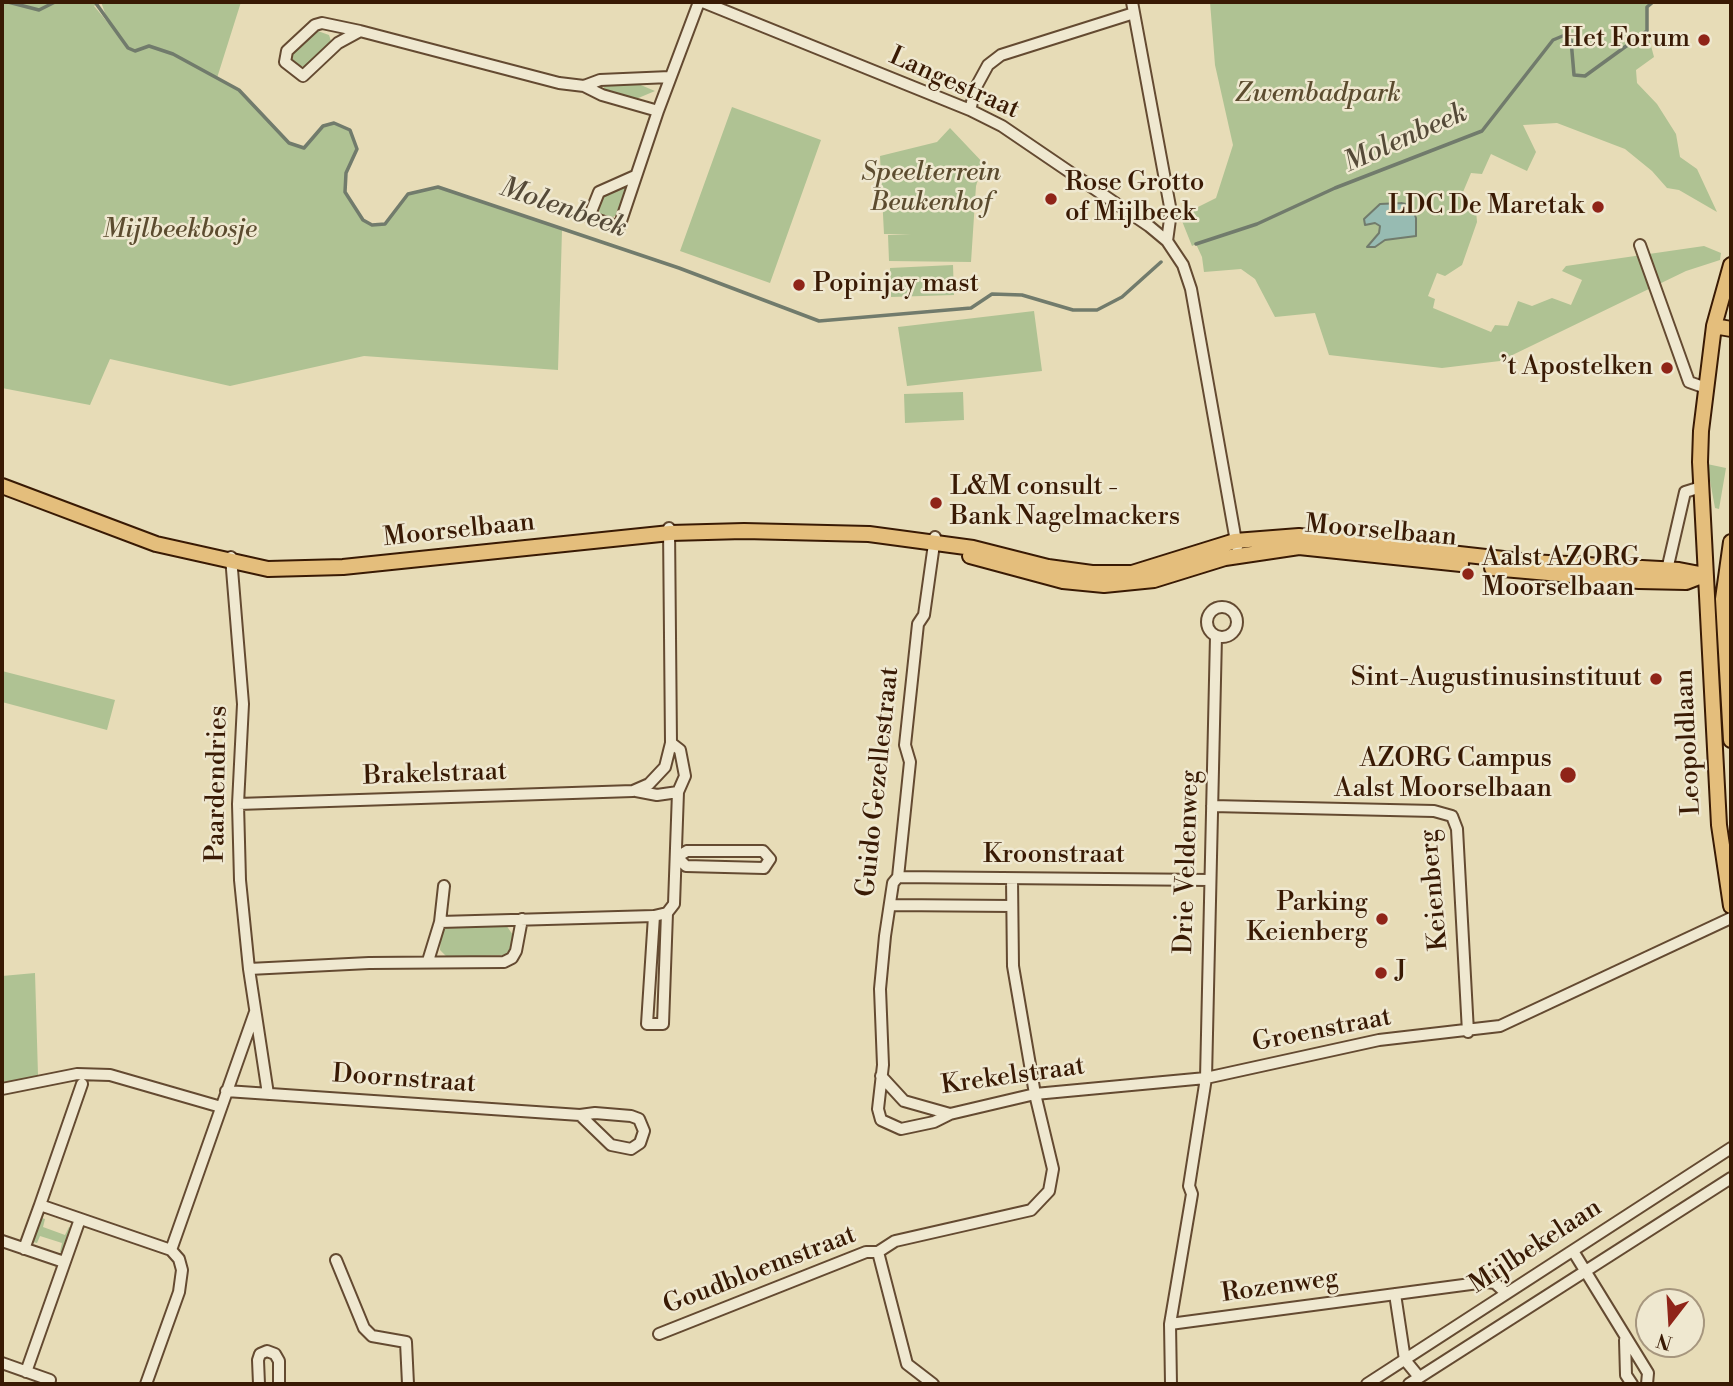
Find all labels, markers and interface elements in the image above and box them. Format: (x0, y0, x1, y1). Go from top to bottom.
place label: Het Forum (1562, 24, 1690, 56)
marker: Het Forum (1696, 32, 1712, 48)
street label: Langestraat (884, 41, 1024, 127)
park label: Zwembadpark (1235, 79, 1401, 111)
water label: Molenbeek (1339, 97, 1473, 181)
park label: Speelterrein Beukenhof (861, 158, 1001, 220)
place label: Rose Grotto of Mijlbeek (1065, 168, 1204, 230)
water label: Molenbeek (495, 172, 631, 246)
marker: Rose Grotto of Mijlbeek (1043, 191, 1059, 207)
place label: LDC De Maretak (1388, 191, 1584, 223)
marker: LDC De Maretak (1590, 199, 1606, 215)
park label: Mijlbeekbosje (103, 215, 257, 247)
place label: Popinjay mast (813, 269, 979, 301)
marker: Popinjay mast (791, 277, 807, 293)
place label: ’t Apostelken (1501, 352, 1653, 384)
marker: ’t Apostelken (1659, 360, 1675, 376)
place label: L&M consult - Bank Nagelmackers (950, 472, 1180, 534)
marker: L&M consult - Bank Nagelmackers (928, 495, 944, 511)
street label: Moorselbaan (382, 508, 536, 554)
street label: Moorselbaan (1304, 510, 1458, 554)
place label: Aalst AZORG Moorselbaan (1482, 543, 1639, 604)
marker: Aalst AZORG Moorselbaan (1460, 566, 1476, 582)
place label: Sint-Augustinusinstituut (1351, 663, 1642, 695)
street label: Guido Gezellestraat (851, 665, 907, 899)
street label: Leopoldlaan (1670, 668, 1708, 816)
marker: Sint-Augustinusinstituut (1648, 671, 1664, 687)
street label: Paardendries (201, 705, 235, 863)
place label: AZORG Campus Aalst Moorselbaan (1334, 744, 1552, 806)
street label: Brakelstraat (362, 757, 508, 793)
marker: AZORG Campus Aalst Moorselbaan (1558, 765, 1578, 785)
street label: Drie Veldenweg (1169, 770, 1207, 954)
street label: Keienberg (1414, 828, 1456, 952)
street label: Kroonstraat (983, 840, 1125, 872)
place label: Parking Keienberg (1246, 888, 1368, 950)
marker: Parking Keienberg (1374, 911, 1390, 927)
place label: J (1395, 957, 1407, 989)
marker: J (1373, 965, 1389, 981)
street label: Groenstraat (1250, 1002, 1394, 1060)
street label: Krekelstraat (939, 1051, 1087, 1103)
street label: Doornstraat (331, 1059, 477, 1101)
street label: Mijlbekelaan (1464, 1193, 1608, 1301)
street label: Goudbloemstraat (659, 1220, 861, 1322)
street label: Rozenweg (1219, 1263, 1341, 1311)
north arrow (1635, 1288, 1705, 1358)
text: N (1654, 1327, 1675, 1355)

